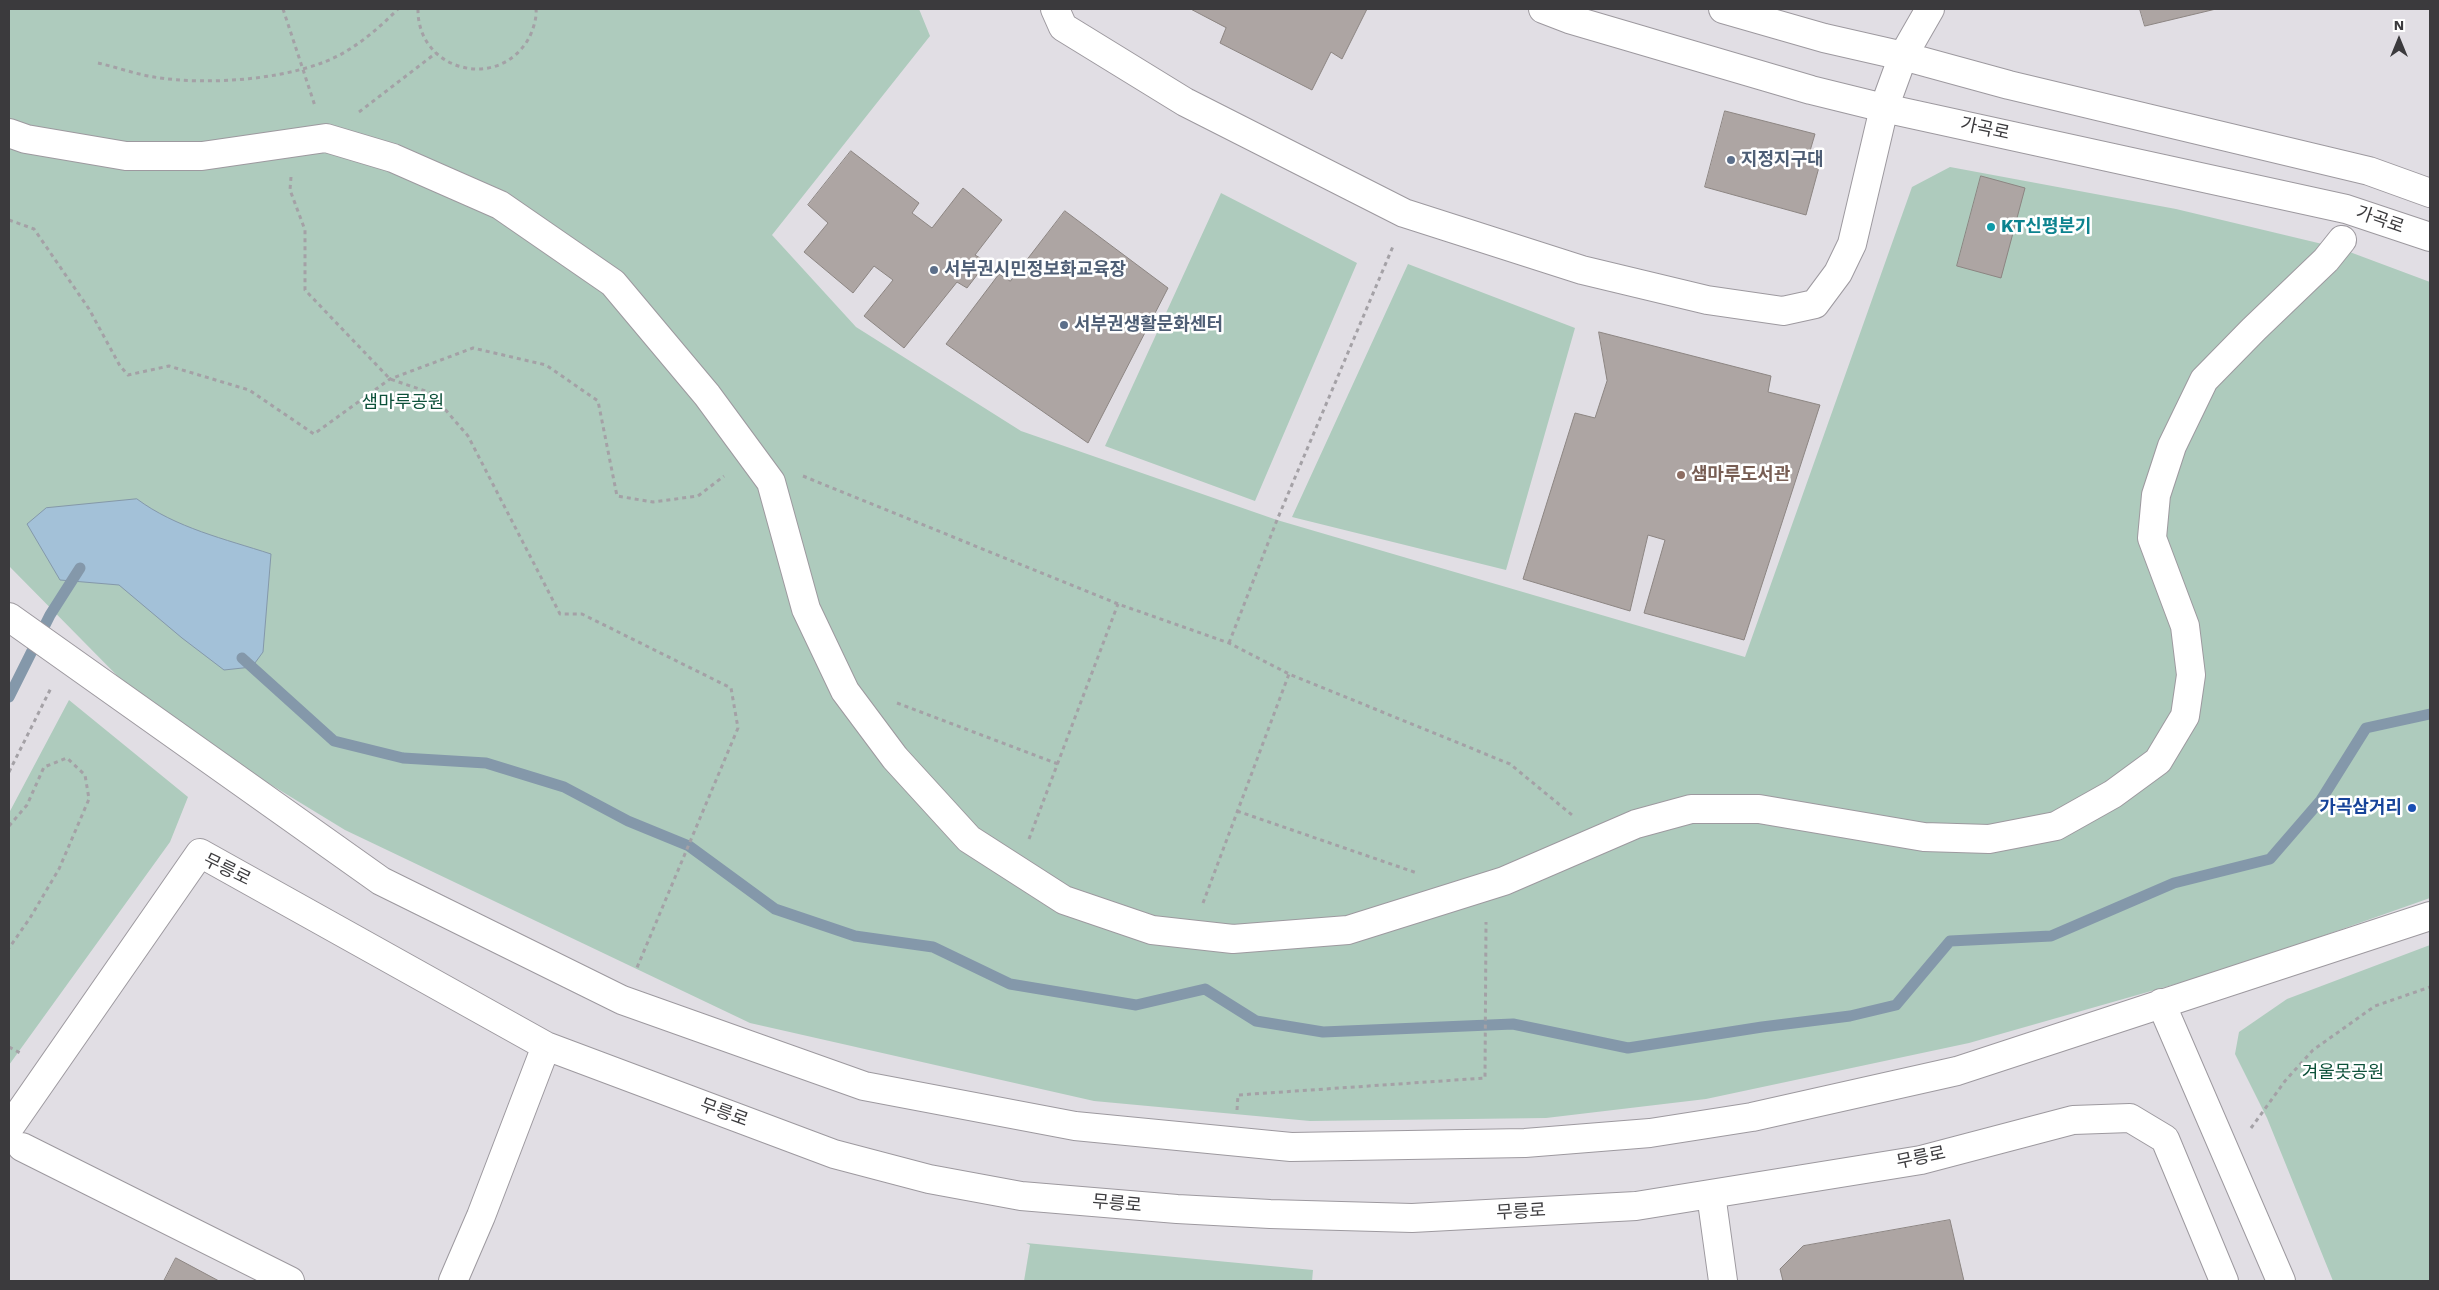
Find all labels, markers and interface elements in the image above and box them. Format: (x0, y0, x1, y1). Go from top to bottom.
north arrow (2374, 15, 2424, 65)
text: N (2394, 17, 2404, 33)
street label: 가곡로 (1958, 113, 2012, 145)
place label: 지정지구대 (1741, 149, 1824, 171)
marker: 지정지구대 (1725, 154, 1737, 166)
street label: 가곡로 (2353, 202, 2407, 238)
place label: KT신평분기 (2001, 216, 2091, 238)
marker: KT신평분기 (1985, 221, 1997, 233)
place label: 서부권시민정보화교육장 (944, 259, 1126, 281)
marker: 서부권시민정보화교육장 (928, 264, 940, 276)
place label: 서부권생활문화센터 (1074, 314, 1223, 336)
marker: 서부권생활문화센터 (1058, 319, 1070, 331)
park label: 샘마루공원 (362, 392, 444, 414)
place label: 샘마루도서관 (1691, 464, 1790, 486)
marker: 샘마루도서관 (1675, 469, 1687, 481)
place label: 가곡삼거리 (2319, 797, 2402, 819)
marker: 가곡삼거리 (2406, 802, 2418, 814)
street label: 무릉로 (200, 849, 254, 891)
park label: 겨울못공원 (2302, 1062, 2384, 1084)
street label: 무릉로 (697, 1094, 751, 1132)
street label: 무릉로 (1894, 1142, 1948, 1174)
street label: 무릉로 (1091, 1191, 1143, 1217)
street label: 무릉로 (1496, 1200, 1546, 1224)

